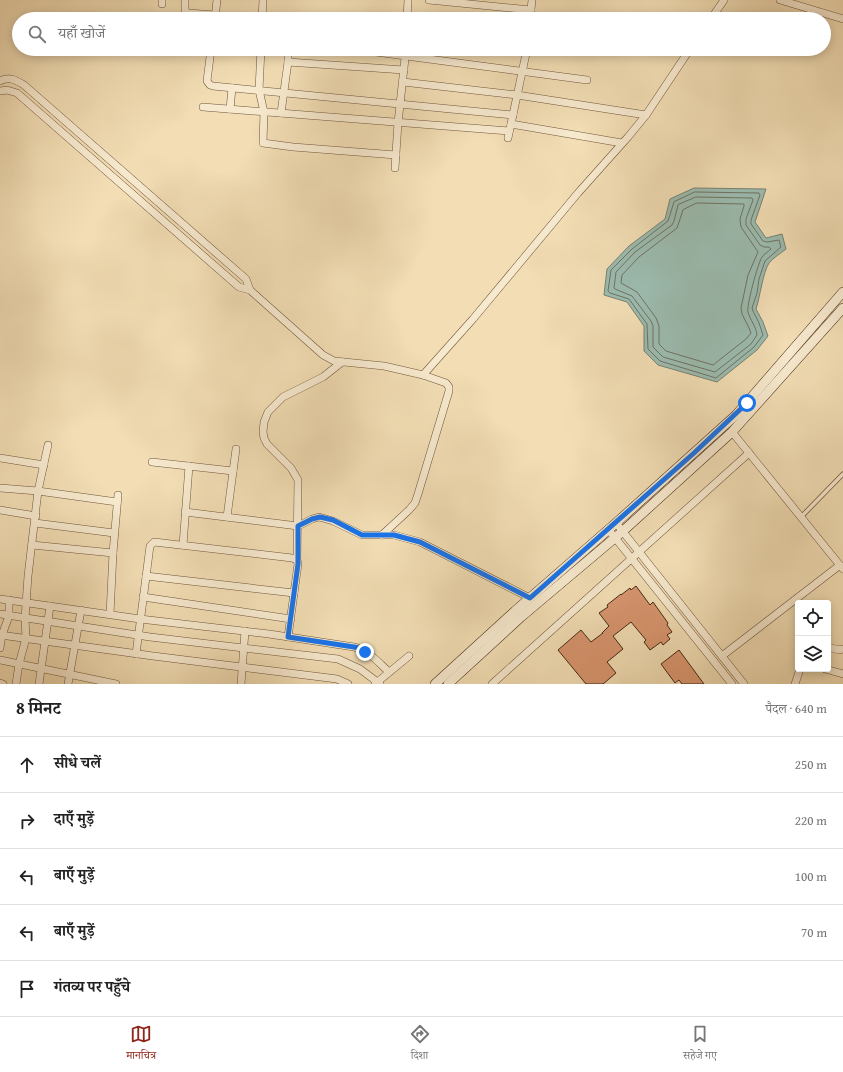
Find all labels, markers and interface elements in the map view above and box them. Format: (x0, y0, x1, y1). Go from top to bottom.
search box (12, 12, 831, 56)
text: यहाँ खोजें (58, 22, 105, 43)
icon: search (26, 23, 48, 45)
route start (738, 394, 756, 412)
map controls (795, 600, 831, 672)
button: locate (795, 600, 831, 636)
button: layers (795, 636, 831, 672)
route end (356, 643, 374, 661)
text: 8 मिनट (16, 695, 61, 720)
text: पैदल · 640 m (766, 699, 827, 718)
text: सीधे चलें (54, 752, 101, 773)
icon: ahead (16, 754, 38, 776)
text: 250 m (795, 755, 827, 774)
text: दाएँ मुड़ें (54, 808, 94, 829)
icon: right (16, 810, 38, 832)
text: 220 m (795, 811, 827, 830)
text: बाएँ मुड़ें (54, 864, 95, 885)
icon: left (16, 866, 38, 888)
text: 100 m (795, 867, 827, 886)
text: बाएँ मुड़ें (54, 920, 95, 941)
icon: left (16, 922, 38, 944)
text: 70 m (801, 923, 827, 942)
text: गंतव्य पर पहुँचे (54, 976, 130, 997)
icon: arrive (16, 978, 38, 1000)
tab: मानचित्र (126, 1023, 156, 1066)
tab: दिशा (409, 1023, 431, 1066)
tab: सहेजे गए (683, 1023, 717, 1066)

